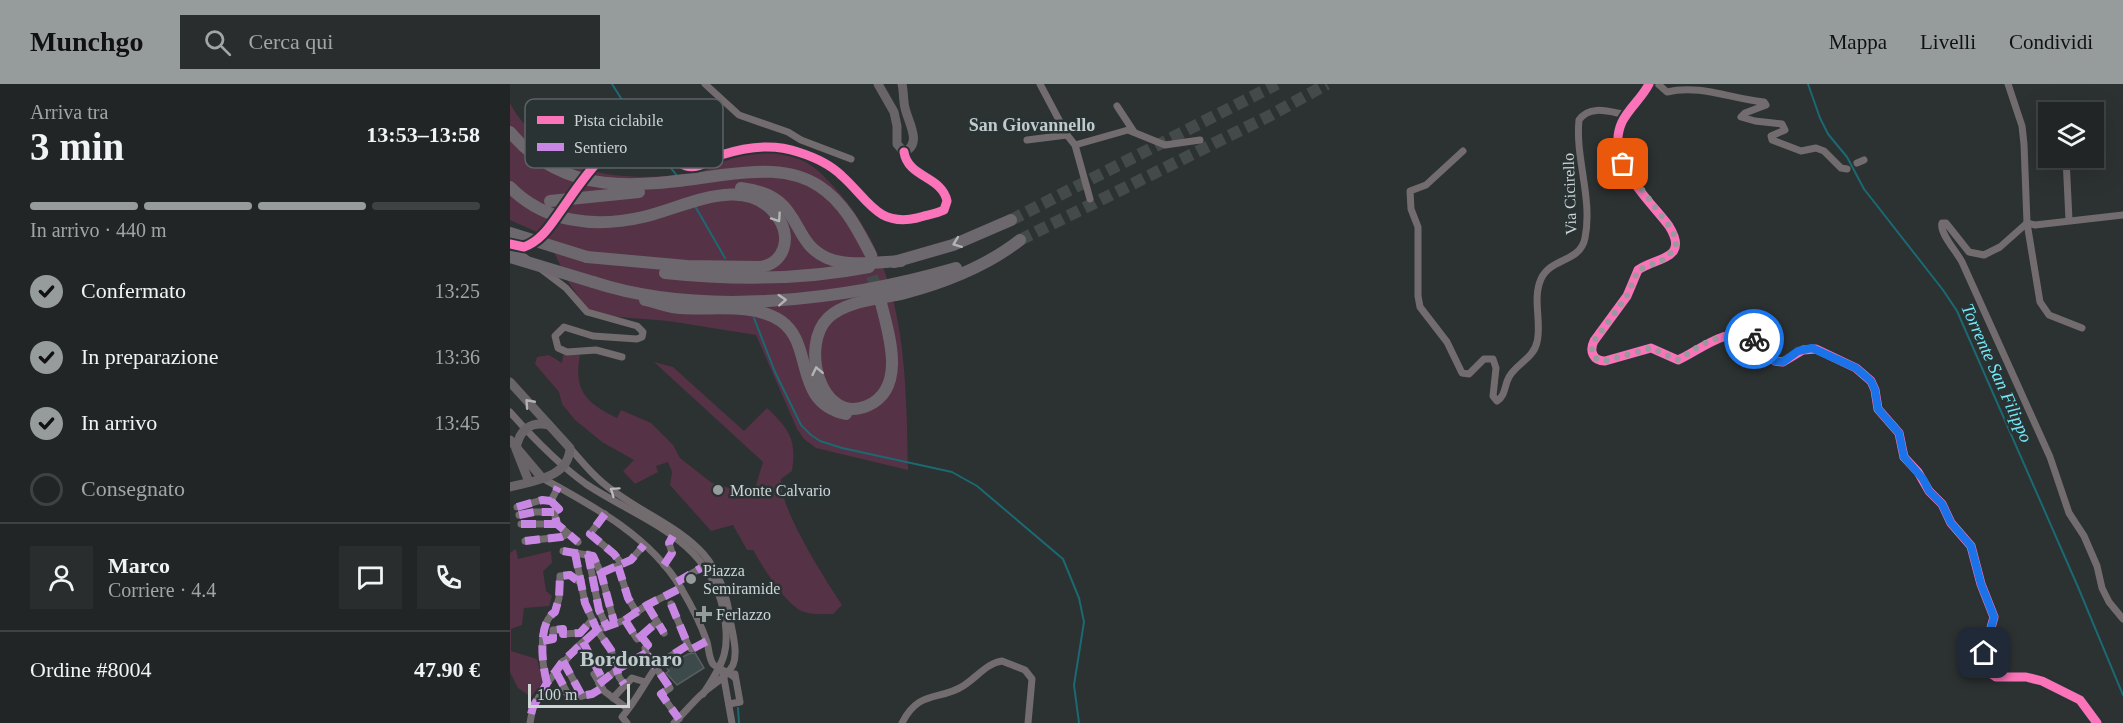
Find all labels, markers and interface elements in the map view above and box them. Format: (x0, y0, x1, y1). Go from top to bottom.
search box (180, 15, 600, 69)
text: Munchgo (30, 26, 144, 57)
icon: search (201, 26, 234, 59)
text: Cerca qui (249, 29, 333, 54)
text: Mappa (1829, 30, 1887, 54)
text: Livelli (1920, 30, 1976, 54)
text: Condividi (2009, 30, 2093, 54)
legend (525, 99, 723, 168)
text: Arriva tra (30, 101, 108, 123)
map controls (2038, 102, 2104, 168)
button: layers (2038, 102, 2104, 168)
text: Pista ciclabile (574, 112, 663, 129)
district label: San Giovannello (969, 115, 1095, 135)
text: 13:53–13:58 (366, 122, 480, 147)
text: 3 min (30, 125, 124, 168)
pin (1597, 138, 1648, 189)
text: Sentiero (574, 139, 627, 156)
icon: bag (1606, 147, 1639, 180)
street label: Via Cicirello (1560, 153, 1579, 235)
one-way arrow (770, 212, 781, 223)
text: In arrivo · 440 m (30, 219, 167, 241)
one-way arrow (952, 236, 963, 248)
icon: check (30, 275, 63, 308)
text: Confermato (81, 278, 186, 303)
text: 13:25 (434, 280, 480, 302)
one-way arrow (777, 293, 786, 306)
water label: Torrente San Filippo (1957, 301, 2037, 445)
courier (1724, 309, 1784, 369)
icon: bike (1738, 323, 1771, 356)
icon: check (30, 341, 63, 374)
text: In preparazione (81, 344, 218, 369)
text: 13:36 (434, 346, 480, 368)
one-way arrow (811, 366, 824, 376)
one-way arrow (525, 400, 536, 410)
icon: check (30, 407, 63, 440)
text: In arrivo (81, 410, 157, 435)
text: 13:45 (434, 412, 480, 434)
text: Consegnato (81, 476, 185, 501)
place label: Monte Calvario (730, 482, 831, 499)
marker: Monte Calvario (711, 483, 725, 497)
one-way arrow (609, 487, 620, 498)
button: person (30, 546, 93, 609)
button: chat (339, 546, 402, 609)
button: phone (417, 546, 480, 609)
text: Marco (108, 553, 170, 578)
place label: Piazza Semiramide (703, 562, 780, 597)
marker: Piazza Semiramide (684, 572, 698, 586)
text: Corriere · 4.4 (108, 579, 216, 601)
place label: Ferlazzo (716, 606, 771, 623)
marker: Ferlazzo (697, 607, 711, 621)
pin (1958, 627, 2009, 678)
icon: home (1967, 636, 2000, 669)
district label: Bordonaro (580, 646, 682, 671)
text: Ordine #8004 (30, 657, 152, 682)
text: 47.90 € (414, 657, 480, 682)
scale bar (528, 681, 630, 708)
text: 100 m (537, 686, 577, 703)

